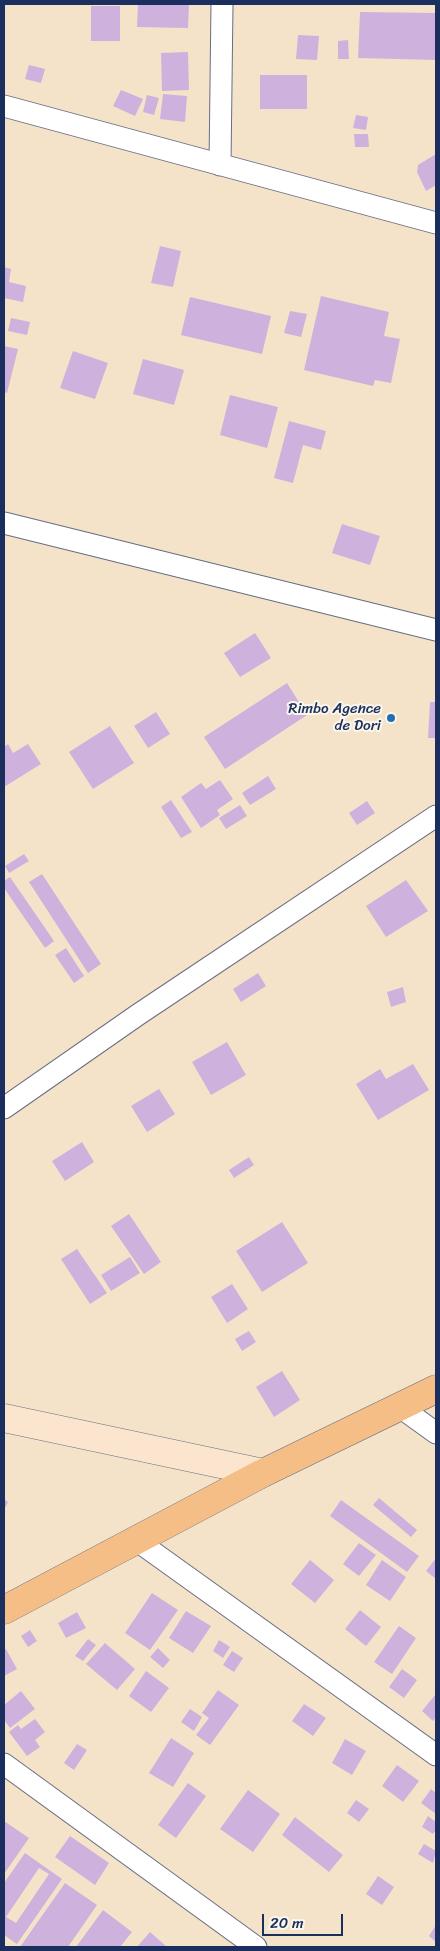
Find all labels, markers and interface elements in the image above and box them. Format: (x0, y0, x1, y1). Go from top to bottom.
place label: Rimbo Agence de Dori (288, 700, 381, 735)
marker: Rimbo Agence de Dori (385, 712, 397, 724)
scale bar (265, 1904, 346, 1936)
text: 20 m (270, 1910, 304, 1936)

